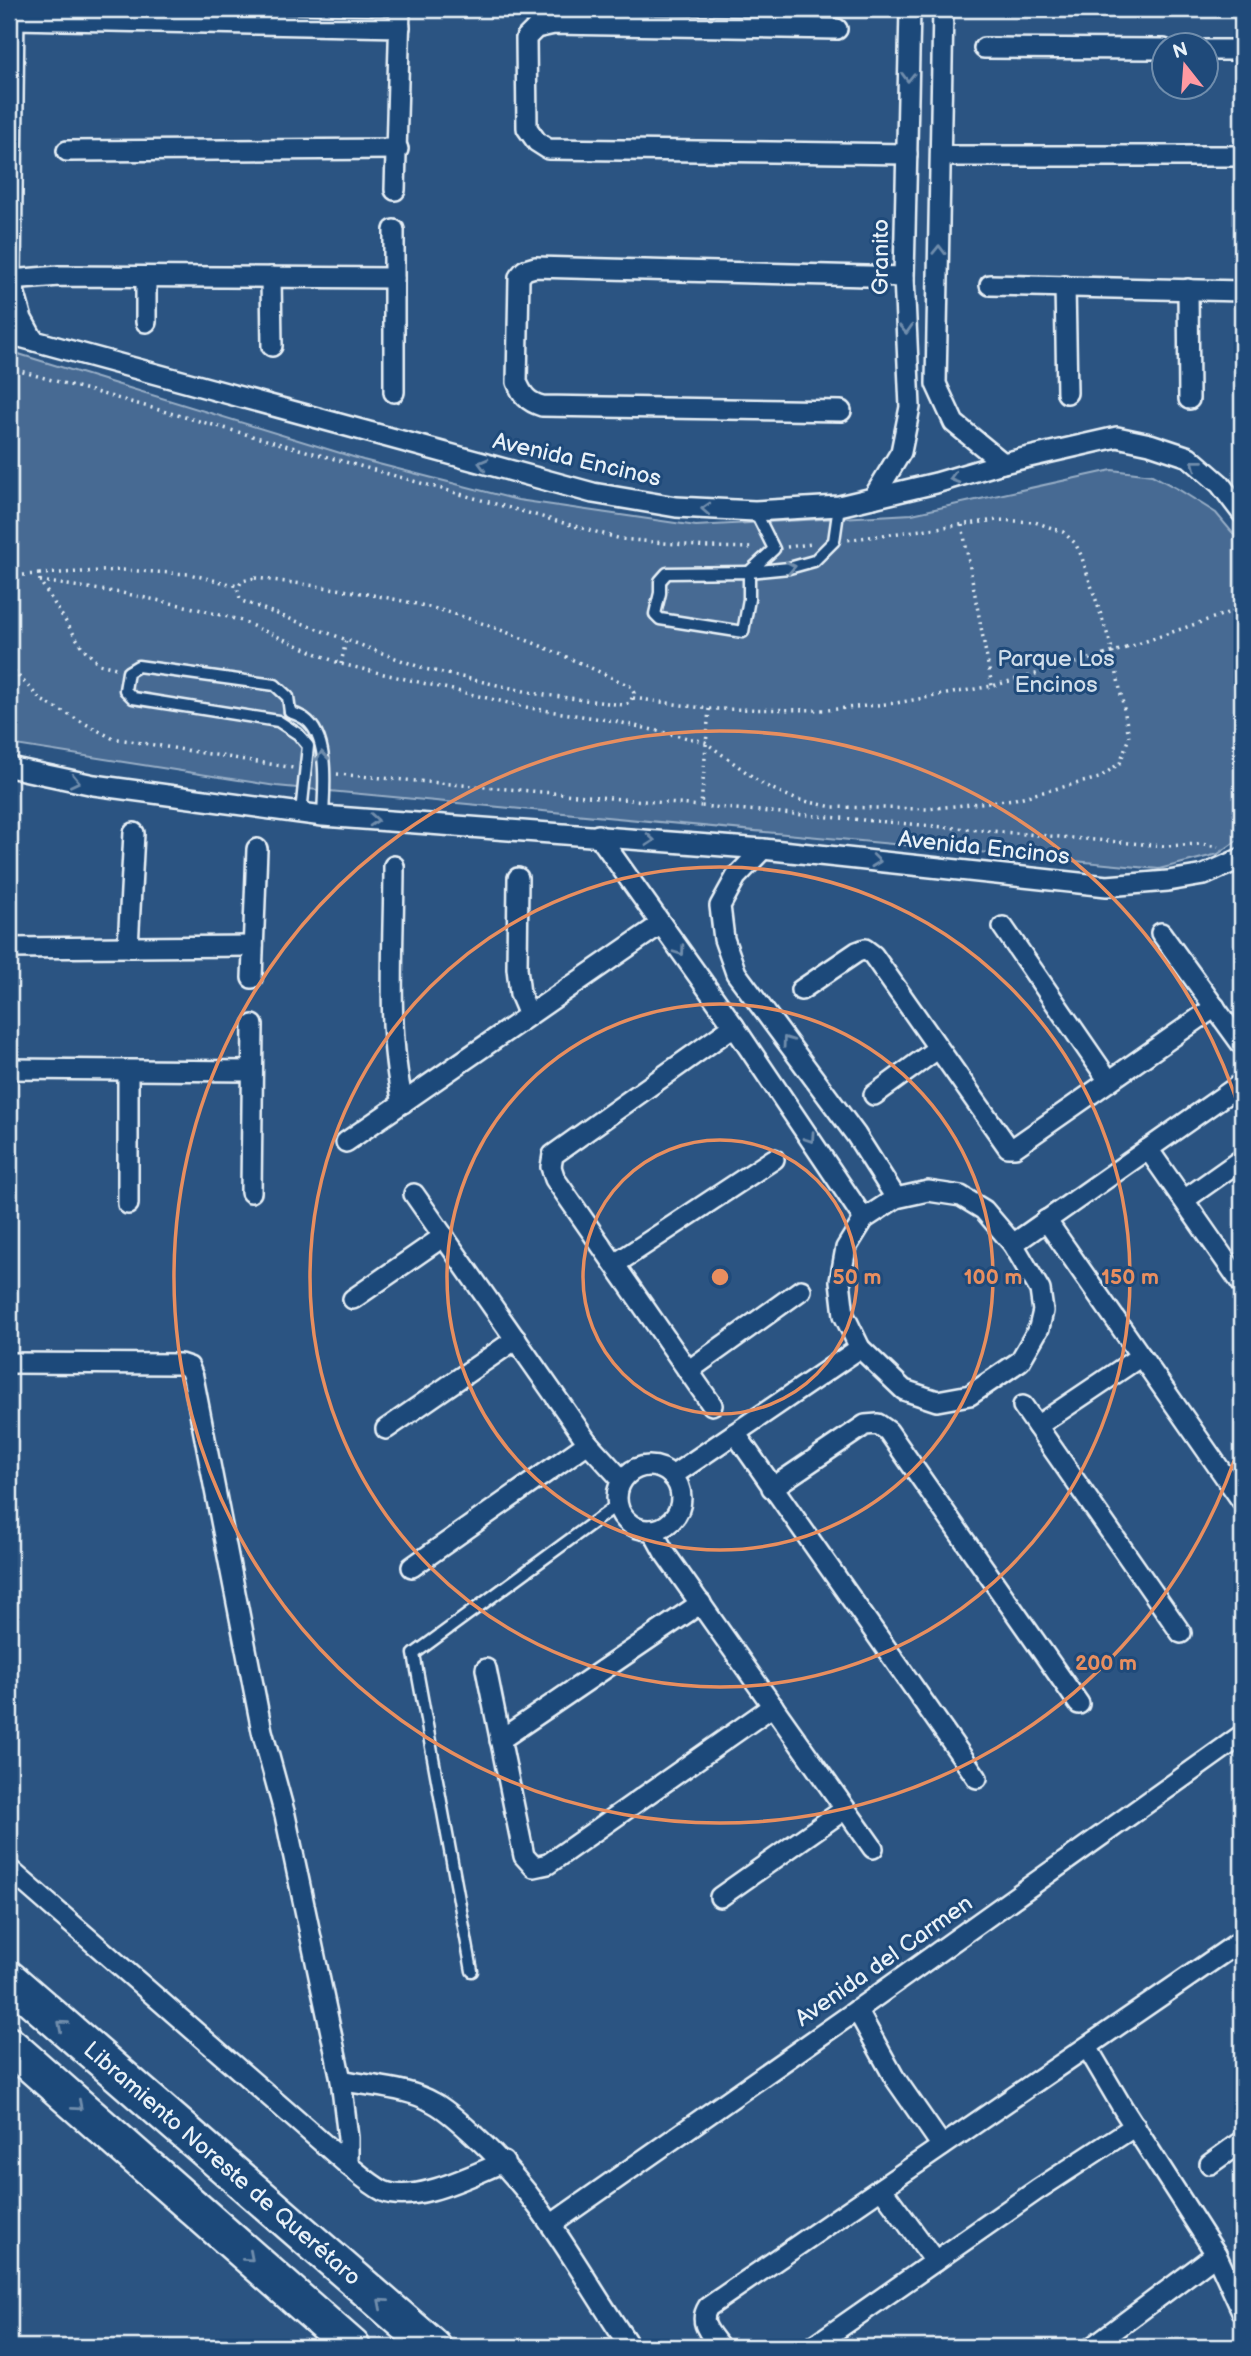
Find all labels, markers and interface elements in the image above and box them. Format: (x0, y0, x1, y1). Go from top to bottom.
north arrow (1150, 32, 1220, 102)
text: N (1170, 38, 1191, 64)
one-way arrow (900, 72, 916, 83)
street label: Granito (867, 219, 895, 295)
one-way arrow (931, 245, 947, 255)
one-way arrow (899, 324, 914, 335)
street label: Avenida Encinos (490, 427, 664, 493)
one-way arrow (477, 458, 489, 472)
one-way arrow (1191, 459, 1203, 472)
one-way arrow (948, 469, 960, 484)
one-way arrow (700, 501, 711, 516)
one-way arrow (785, 560, 797, 575)
park label: Parque Los Encinos (997, 645, 1115, 699)
one-way arrow (315, 751, 330, 762)
one-way arrow (69, 773, 81, 788)
one-way arrow (369, 812, 380, 827)
street label: Avenida Encinos (897, 825, 1071, 871)
one-way arrow (644, 832, 655, 847)
one-way arrow (870, 854, 882, 869)
one-way arrow (672, 943, 685, 956)
one-way arrow (783, 1036, 795, 1049)
one-way arrow (801, 1130, 814, 1143)
centre of rings (708, 1265, 732, 1289)
text: 50 m (833, 1265, 881, 1290)
text: 100 m (964, 1265, 1022, 1290)
text: 150 m (1101, 1265, 1159, 1290)
text: 200 m (1075, 1651, 1137, 1676)
street label: Avenida del Carmen (790, 1889, 978, 2033)
one-way arrow (57, 2021, 70, 2033)
street label: Libramiento Noreste de Querétaro (78, 2036, 366, 2292)
one-way arrow (70, 2098, 83, 2111)
one-way arrow (241, 2249, 254, 2261)
one-way arrow (377, 2299, 390, 2311)

